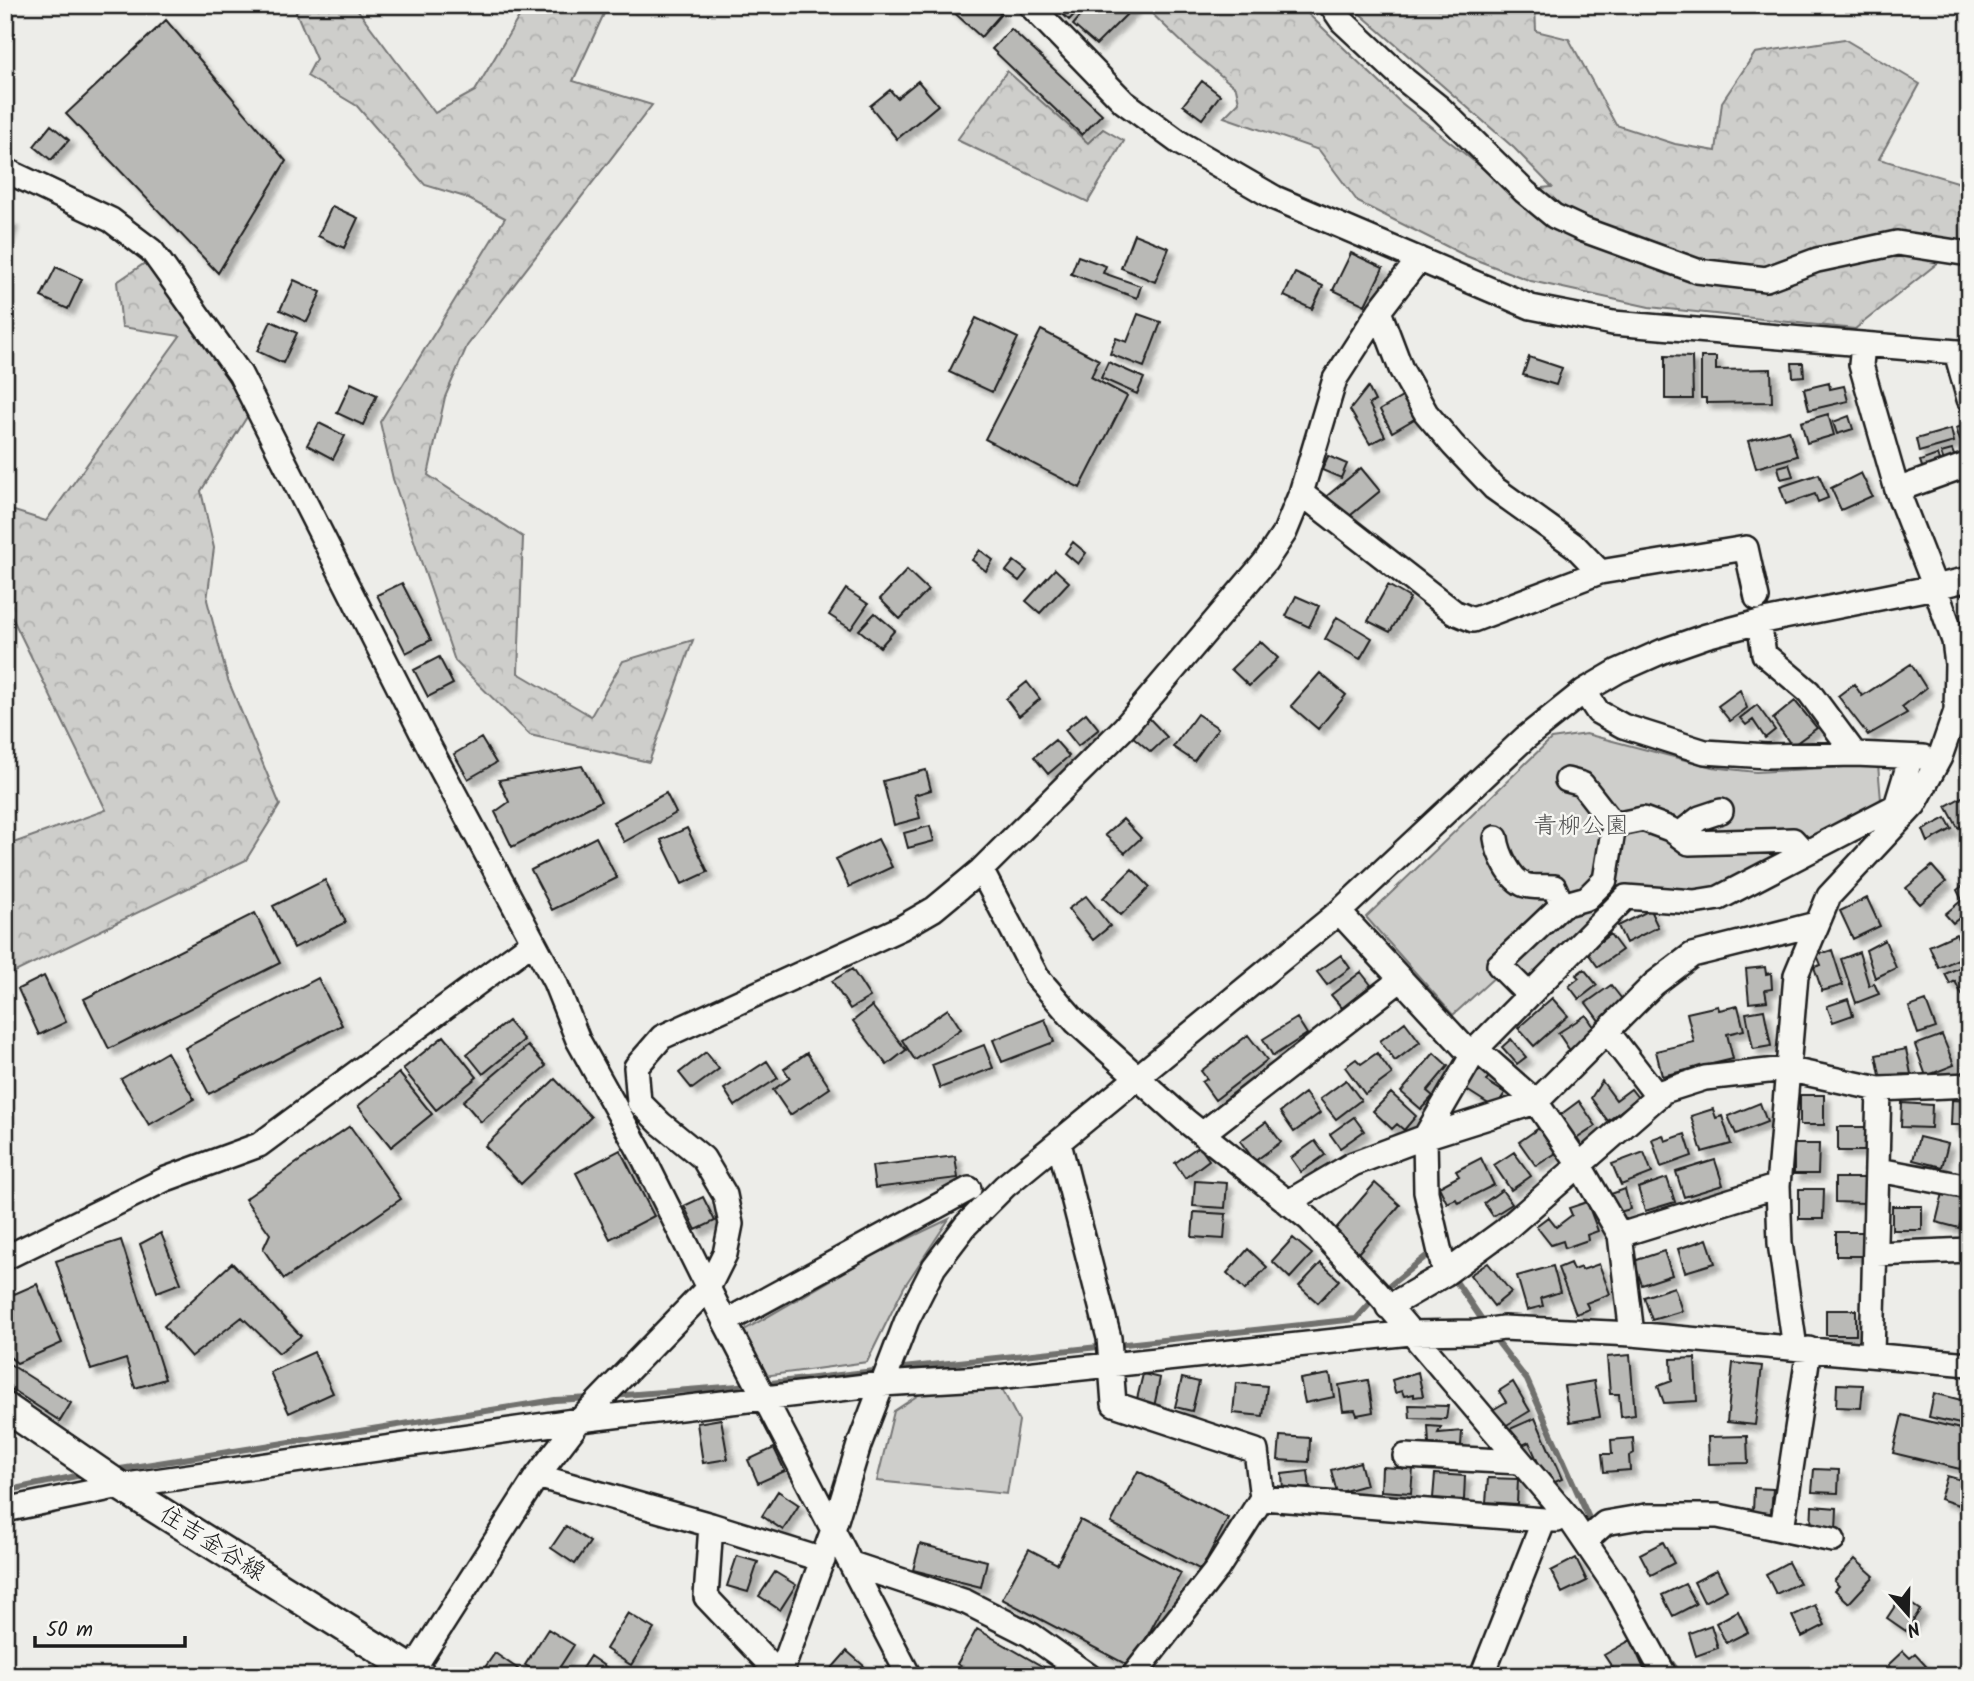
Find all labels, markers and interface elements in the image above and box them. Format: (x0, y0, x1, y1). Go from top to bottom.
park label: 青柳公園 (1533, 807, 1629, 846)
street label: 住吉金谷線 (151, 1496, 273, 1592)
north arrow (1872, 1580, 1942, 1650)
scale bar (35, 1604, 186, 1648)
text: N (1902, 1612, 1924, 1644)
text: 50 m (46, 1614, 93, 1647)

